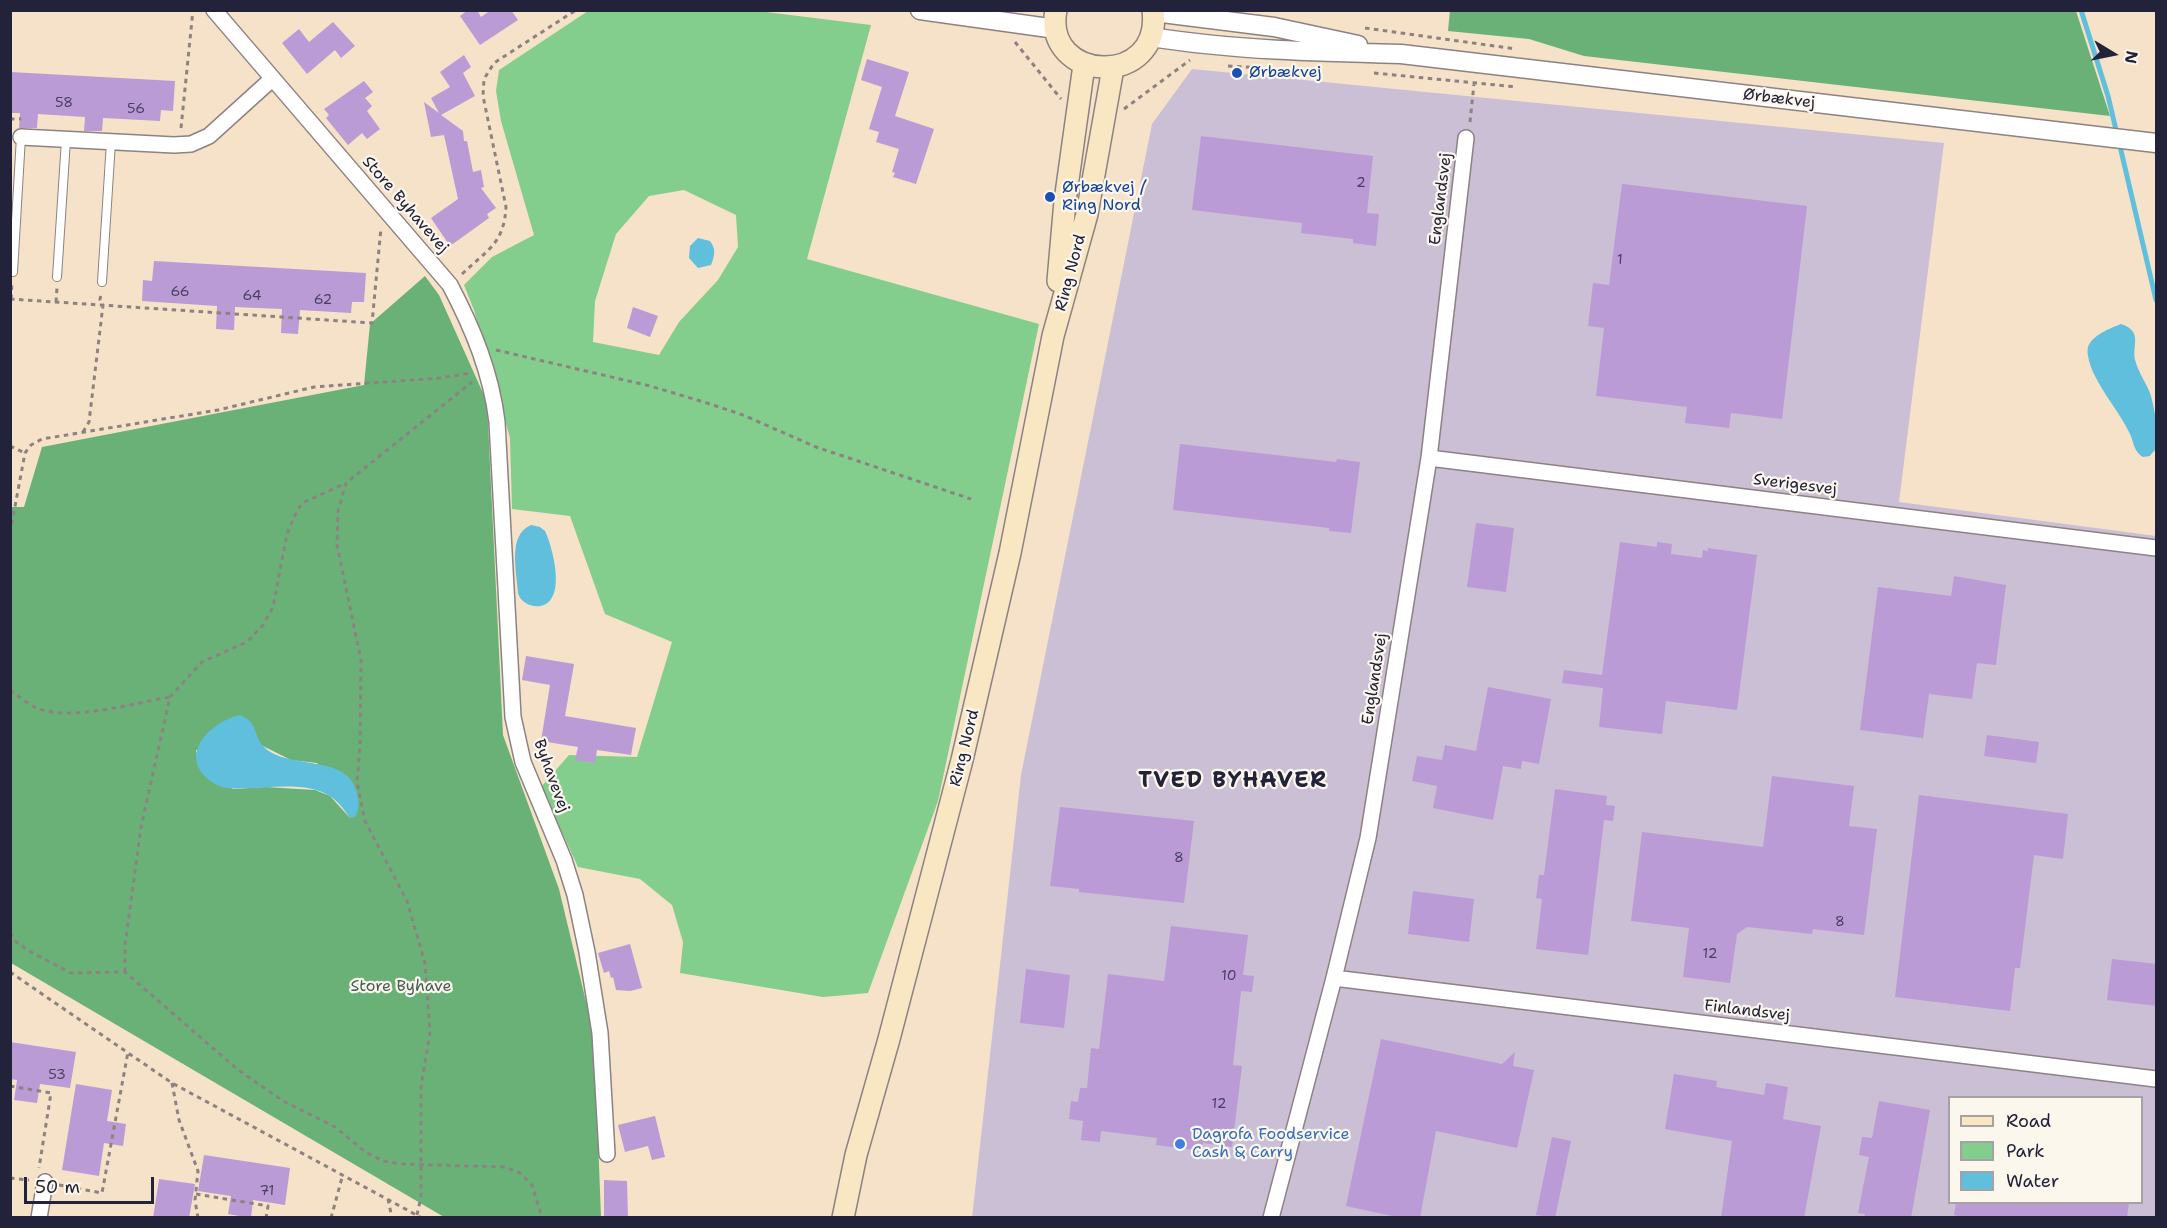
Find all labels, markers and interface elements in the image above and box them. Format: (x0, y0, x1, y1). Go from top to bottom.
north arrow (2083, 24, 2143, 84)
text: N (2120, 49, 2143, 65)
place label: Ørbækvej (1249, 63, 1322, 83)
marker: Ørbækvej (1230, 66, 1244, 80)
street label: Ørbækvej (1742, 85, 1816, 113)
house number: 58 (55, 95, 73, 111)
house number: 56 (127, 101, 145, 117)
street label: Englandsvej (1426, 152, 1456, 246)
street label: Store Byhavevej (358, 153, 452, 257)
house number: 2 (1356, 175, 1366, 191)
place label: Ørbækvej / Ring Nord (1062, 178, 1146, 216)
marker: Ørbækvej / Ring Nord (1043, 190, 1057, 204)
street label: Ring Nord (1052, 232, 1090, 314)
house number: 1 (1617, 252, 1623, 268)
house number: 66 (170, 284, 190, 300)
house number: 64 (242, 288, 262, 304)
house number: 62 (314, 292, 332, 308)
street label: Sverigesvej (1752, 470, 1838, 500)
street label: Englandsvej (1358, 632, 1392, 726)
street label: Ring Nord (946, 707, 984, 789)
street label: Byhavevej (529, 737, 573, 815)
district label: TVED BYHAVER (1138, 768, 1328, 794)
house number: 8 (1174, 850, 1184, 866)
house number: 8 (1835, 914, 1845, 930)
house number: 12 (1703, 946, 1717, 962)
house number: 10 (1221, 968, 1237, 984)
park label: Store Byhave (350, 977, 452, 997)
street label: Finlandsvej (1703, 996, 1791, 1026)
house number: 53 (48, 1067, 66, 1083)
house number: 12 (1212, 1096, 1226, 1112)
legend (1948, 1096, 2143, 1204)
text: Road (2006, 1109, 2051, 1133)
place label: Dagrofa Foodservice Cash & Carry (1192, 1125, 1350, 1163)
marker: Dagrofa Foodservice Cash & Carry (1173, 1137, 1187, 1151)
text: Park (2006, 1139, 2045, 1163)
scale bar (27, 1165, 158, 1203)
text: Water (2006, 1169, 2059, 1193)
text: 50 m (35, 1175, 80, 1199)
house number: 71 (260, 1183, 274, 1199)

